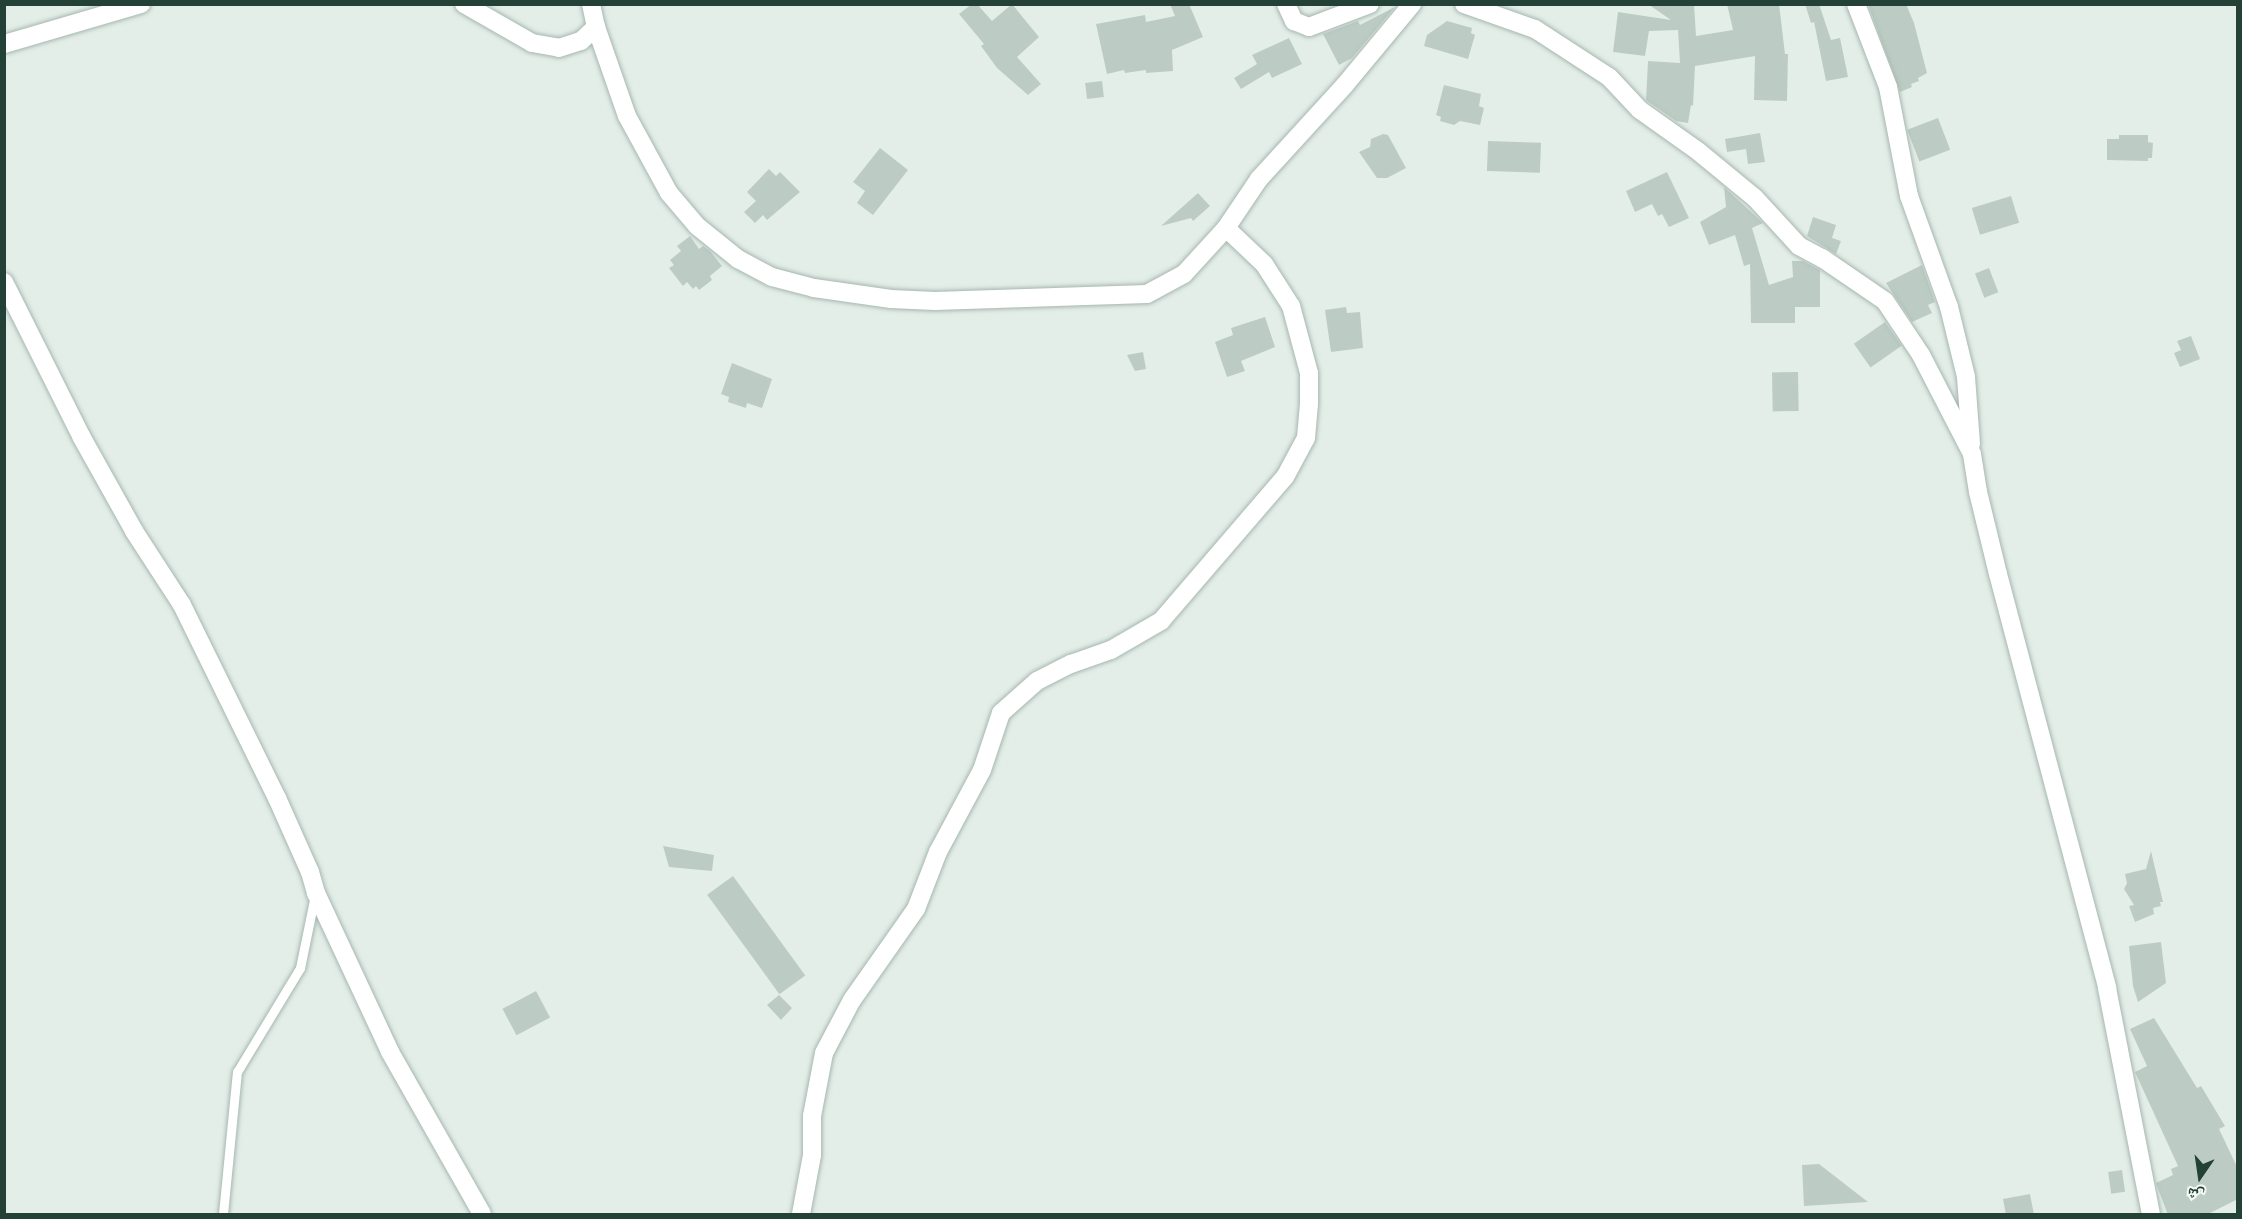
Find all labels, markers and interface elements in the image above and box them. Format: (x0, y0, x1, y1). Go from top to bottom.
north arrow (2170, 1147, 2230, 1207)
text: ش (2185, 1184, 2206, 1206)

